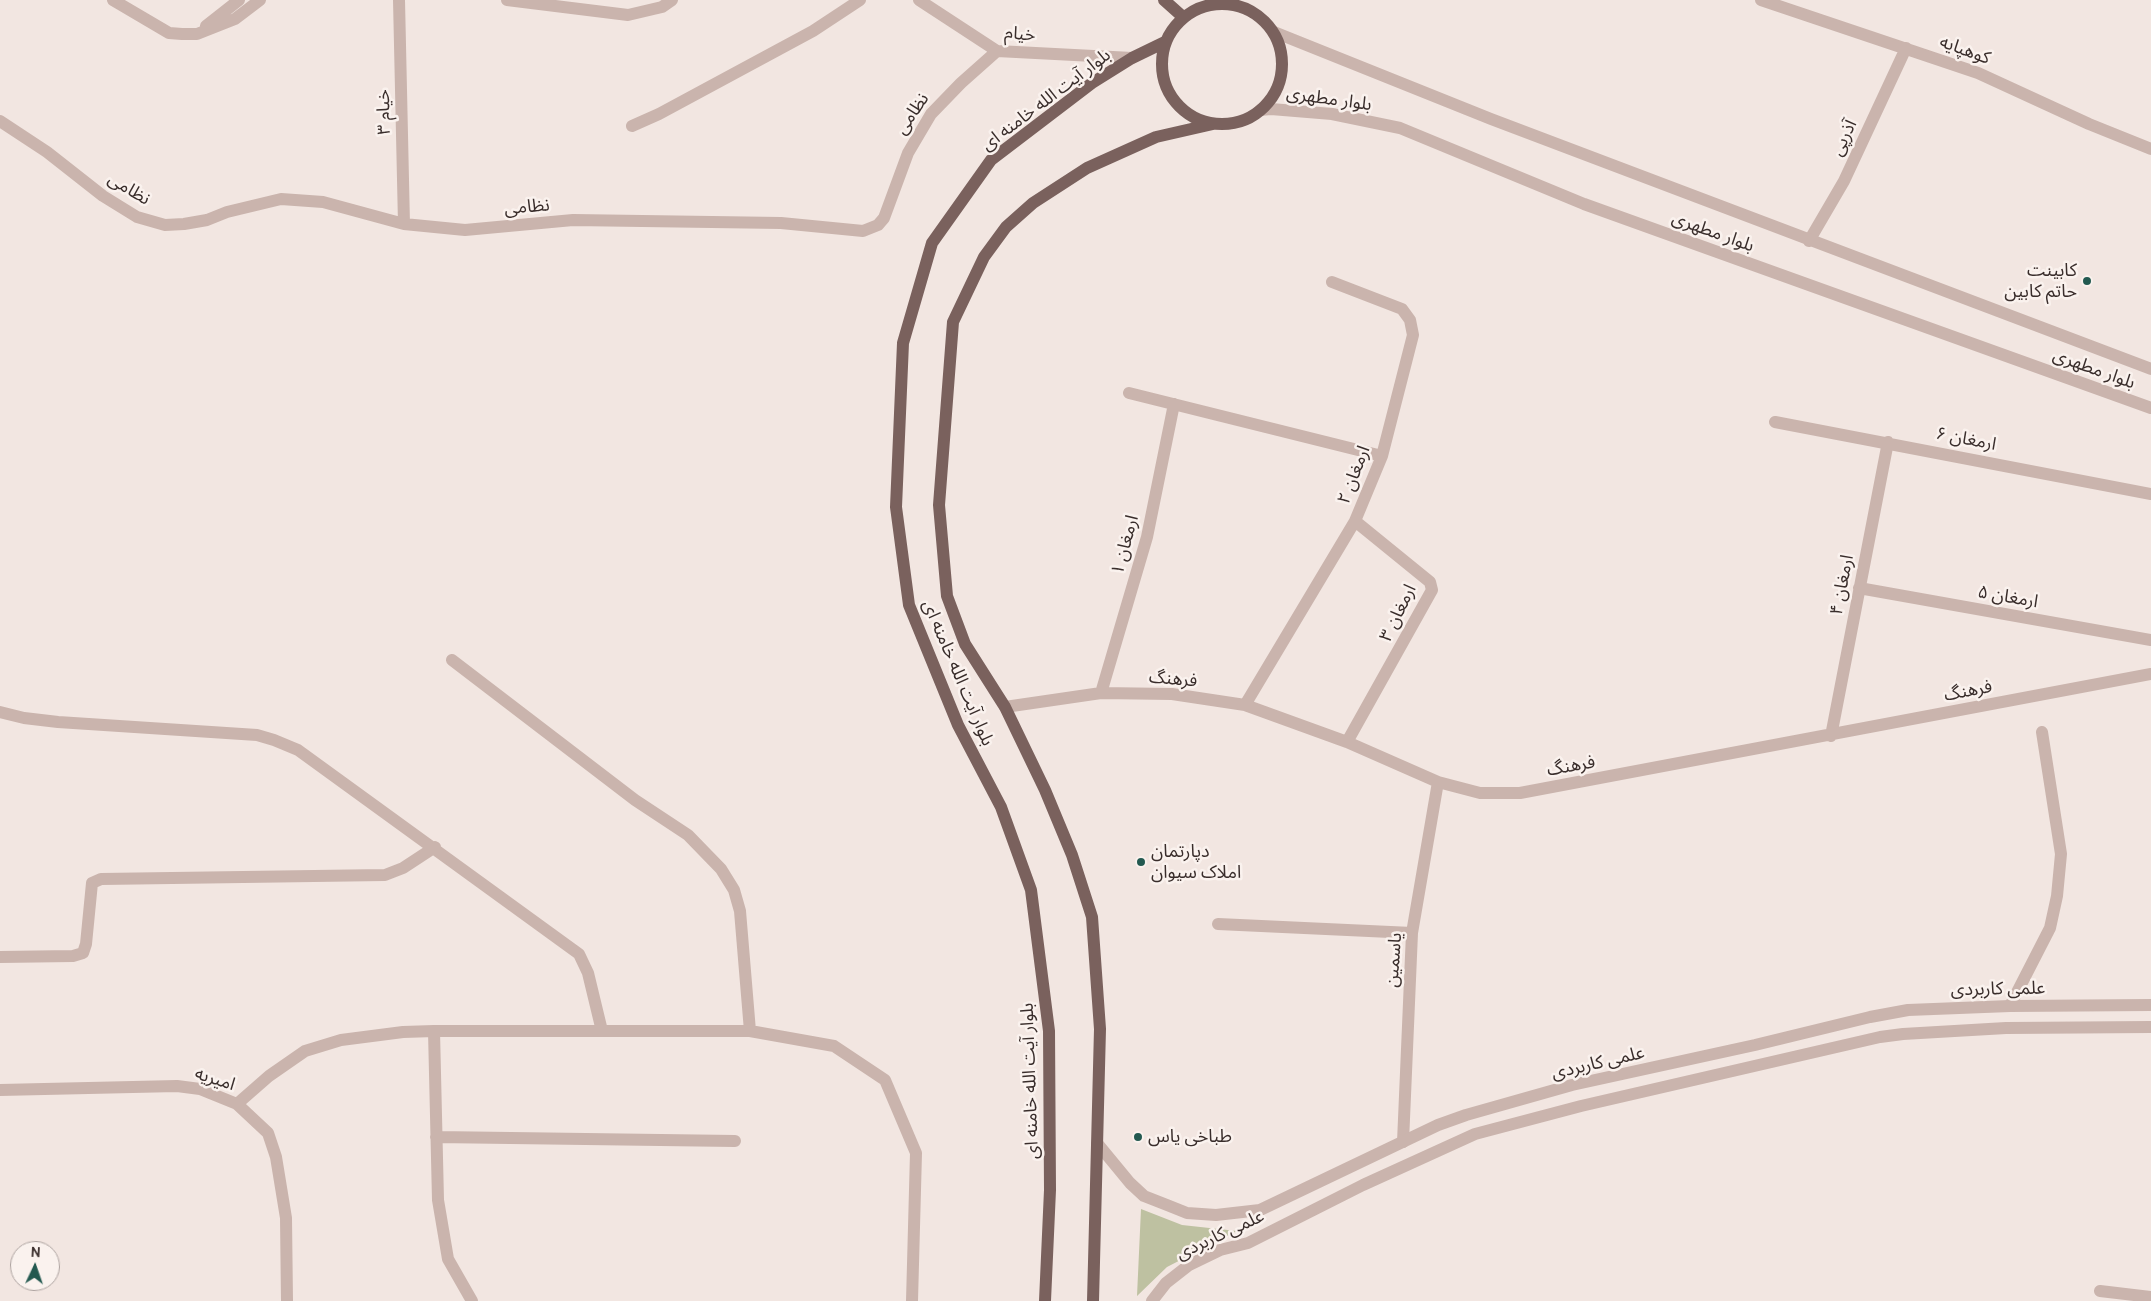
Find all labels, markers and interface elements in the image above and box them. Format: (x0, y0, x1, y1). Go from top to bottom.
street label: خیام (1003, 22, 1037, 46)
street label: کوهپایه (1937, 31, 1993, 69)
street label: بلوار آیت الله خامنه ای (977, 44, 1115, 156)
street label: بلوار مطهری (1285, 82, 1373, 116)
street label: خیام ۳ (373, 89, 395, 135)
street label: نظامی (890, 89, 934, 139)
street label: آذرپی (1826, 116, 1862, 160)
street label: نظامی (104, 168, 154, 210)
street label: نظامی (503, 194, 551, 220)
street label: بلوار مطهری (1669, 207, 1757, 257)
place label: کابینت حاتم کابین (2004, 260, 2077, 302)
marker: کابینت حاتم کابین (2081, 275, 2093, 287)
street label: بلوار مطهری (2050, 344, 2138, 394)
street label: ارمغان ۶ (1934, 423, 1998, 455)
street label: ارمغان ۲ (1333, 443, 1375, 507)
street label: ارمغان ۱ (1107, 513, 1143, 577)
street label: ارمغان ۴ (1826, 553, 1858, 617)
street label: ارمغان ۳ (1375, 581, 1421, 645)
street label: ارمغان ۵ (1976, 581, 2040, 613)
street label: بلوار آیت الله خامنه ای (918, 597, 998, 749)
street label: فرهنگ (1148, 666, 1198, 692)
street label: فرهنگ (1942, 676, 1994, 706)
street label: فرهنگ (1545, 751, 1597, 781)
place label: دپارتمان املاک سیوان (1151, 841, 1241, 884)
marker: دپارتمان املاک سیوان (1135, 856, 1147, 868)
street label: یاسمین (1381, 932, 1407, 988)
street label: علمی کاربردی (1951, 977, 2045, 1001)
street label: بلوار آیت الله خامنه ای (1016, 1002, 1044, 1160)
street label: علمی کاربردی (1549, 1042, 1647, 1084)
street label: امیریه (192, 1062, 238, 1096)
place label: طباخی یاس (1148, 1126, 1232, 1148)
marker: طباخی یاس (1132, 1131, 1144, 1143)
street label: علمی کاربردی (1173, 1205, 1267, 1265)
north arrow (10, 1241, 60, 1291)
text: N (30, 1243, 41, 1261)

